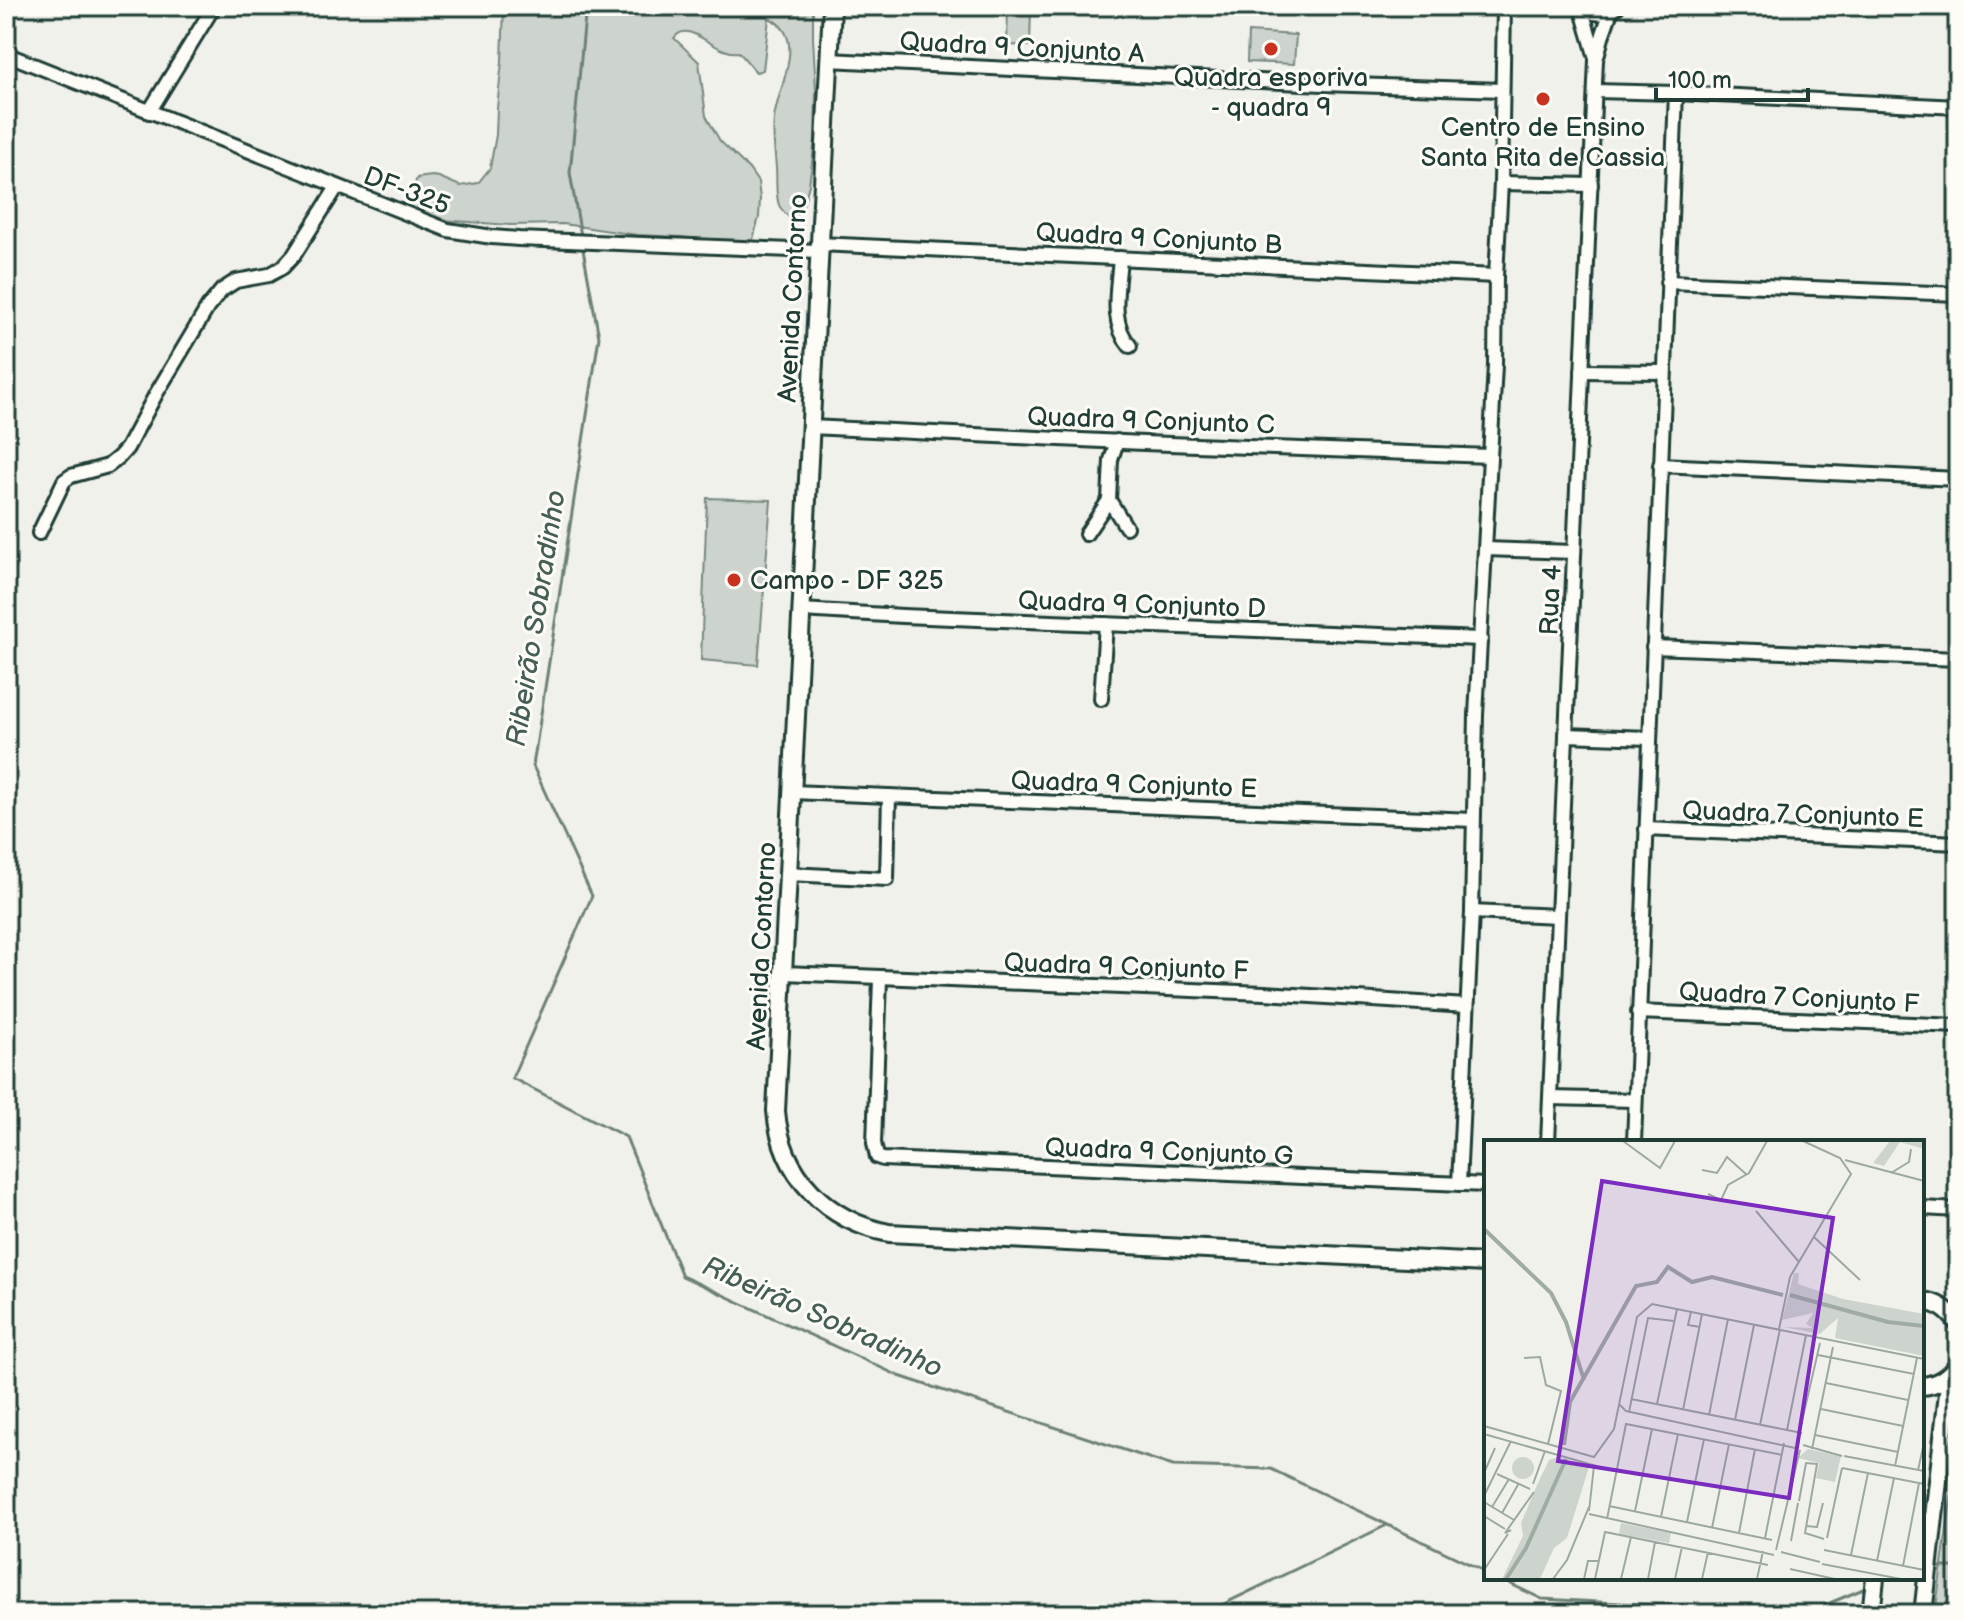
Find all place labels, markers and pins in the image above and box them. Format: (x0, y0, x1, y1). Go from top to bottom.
marker: Quadra esporiva - quadra 9 (1262, 40, 1280, 58)
place label: Quadra esporiva - quadra 9 (1174, 63, 1368, 124)
marker: Centro de Ensino Santa Rita de Cassia (1534, 90, 1552, 108)
place label: Centro de Ensino Santa Rita de Cassia (1421, 113, 1665, 174)
place label: Campo - DF 325 (750, 566, 944, 597)
marker: Campo - DF 325 (725, 571, 743, 589)

